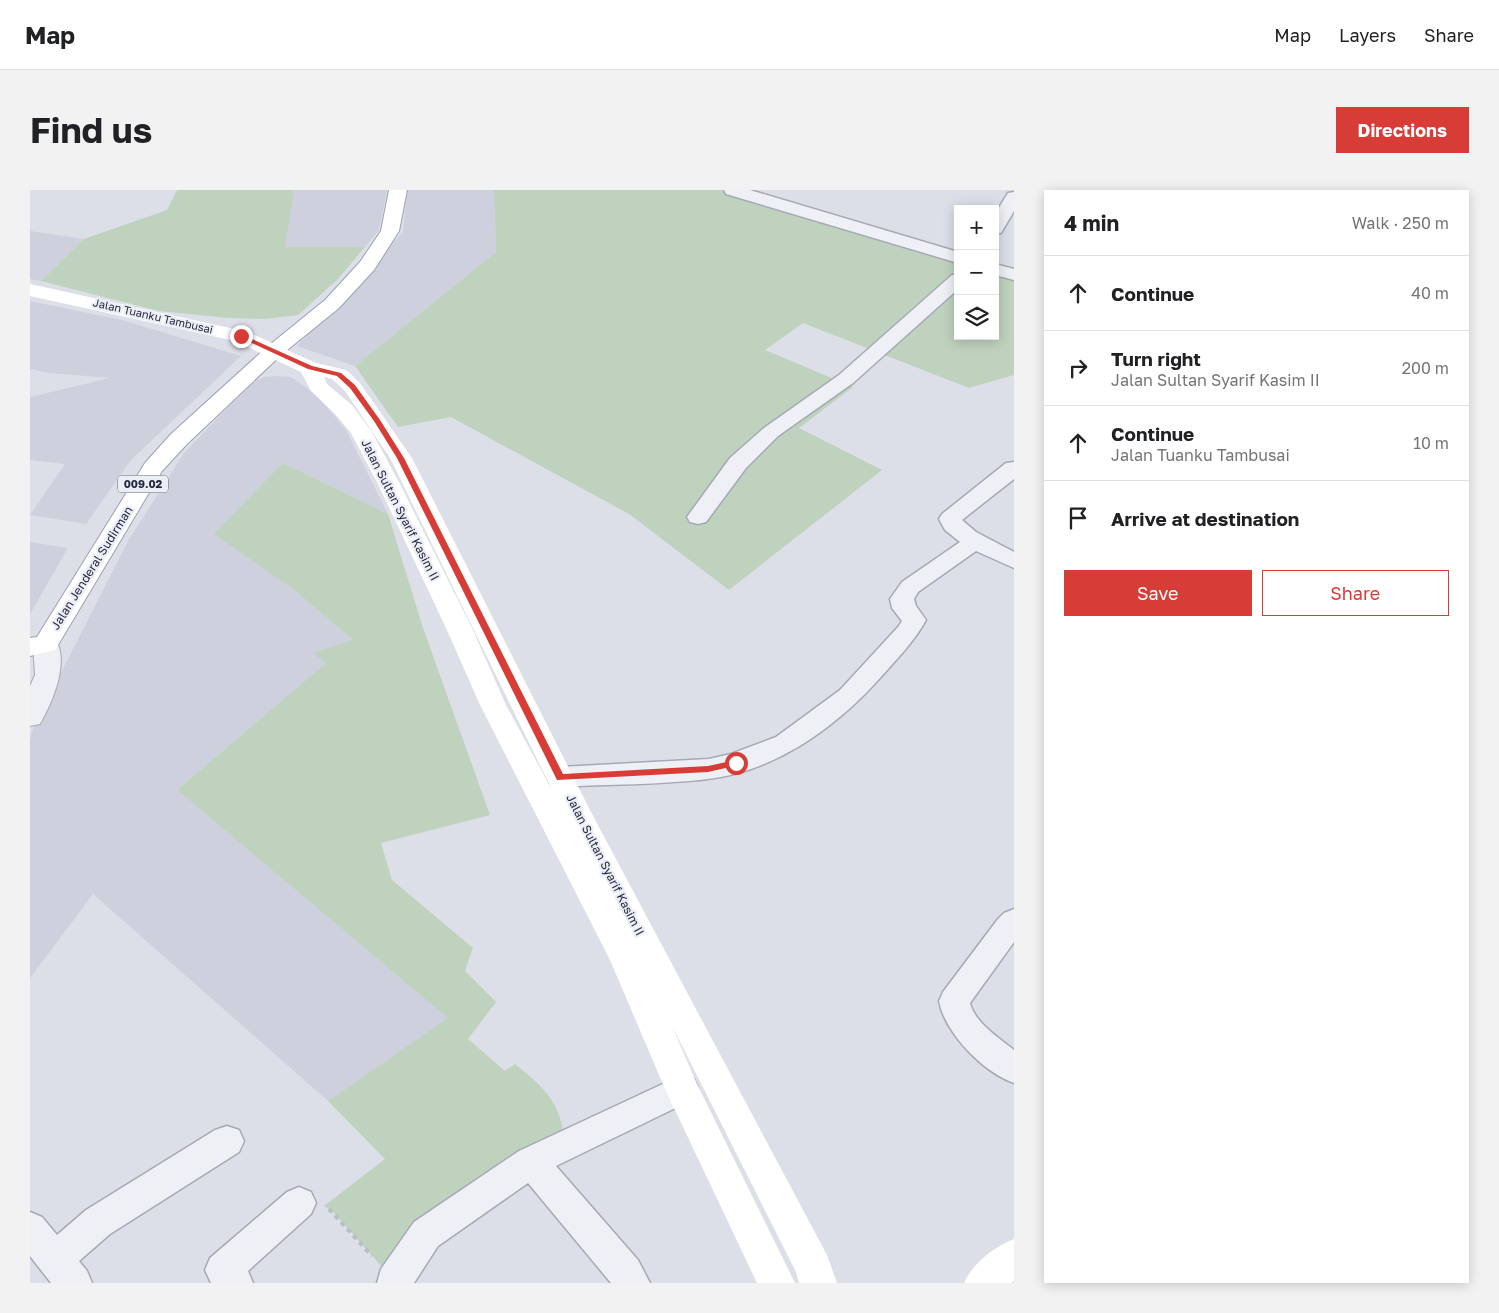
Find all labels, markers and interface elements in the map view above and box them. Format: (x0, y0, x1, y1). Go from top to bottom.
text: Map (25, 20, 75, 49)
text: Map (1274, 24, 1311, 46)
text: Layers (1339, 24, 1396, 46)
text: Share (1424, 24, 1474, 46)
button: Directions (1336, 107, 1469, 153)
text: Find us (30, 109, 152, 151)
map controls (954, 205, 999, 340)
button: + (954, 205, 999, 250)
text: 4 min (1064, 210, 1119, 236)
text: Walk · 250 m (1352, 213, 1449, 233)
button: − (954, 250, 999, 295)
icon: ahead (1064, 279, 1092, 307)
text: Continue (1111, 282, 1194, 305)
text: 40 m (1411, 283, 1449, 303)
street label: Jalan Tuanku Tambusai (92, 295, 214, 336)
button: layers (954, 295, 999, 340)
route end (230, 325, 253, 348)
text: Turn right (1111, 347, 1201, 370)
icon: right (1064, 354, 1092, 382)
text: 200 m (1402, 358, 1449, 378)
text: Jalan Sultan Syarif Kasim II (1111, 370, 1320, 390)
text: Continue (1111, 422, 1194, 445)
icon: ahead (1064, 429, 1092, 457)
text: 10 m (1413, 433, 1449, 453)
street label: Jalan Sultan Syarif Kasim II (358, 437, 443, 583)
text: Jalan Tuanku Tambusai (1111, 445, 1290, 465)
road number: 009.02 (118, 476, 168, 492)
street label: Jalan Jenderal Sudirman (47, 503, 136, 632)
icon: arrive (1064, 504, 1092, 532)
text: Arrive at destination (1111, 507, 1299, 530)
button: Save (1064, 570, 1252, 616)
button: Share (1262, 570, 1449, 616)
route start (725, 752, 748, 775)
street label: Jalan Sultan Syarif Kasim II (563, 792, 648, 938)

